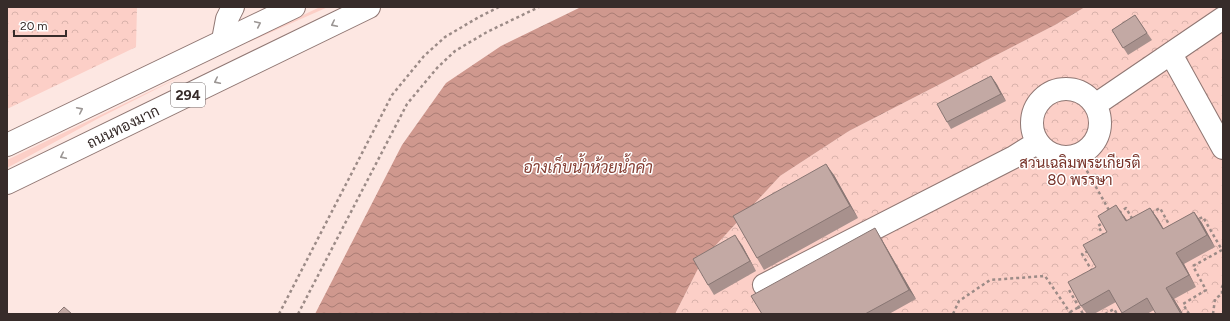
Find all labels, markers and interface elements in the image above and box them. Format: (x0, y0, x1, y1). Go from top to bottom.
scale bar (14, 12, 66, 38)
text: 20 m (20, 19, 48, 33)
one-way arrow (331, 19, 339, 27)
one-way arrow (254, 21, 262, 29)
one-way arrow (214, 76, 222, 84)
road number: 294 (171, 83, 205, 107)
street label: ถนนทองมาก (84, 102, 162, 152)
one-way arrow (76, 107, 83, 115)
one-way arrow (59, 151, 67, 159)
water label: อ่างเก็บน้ำห้วยน้ำคำ (523, 153, 653, 177)
park label: สวนเฉลิมพระเกียรติ 80 พรรษา (1019, 153, 1141, 189)

